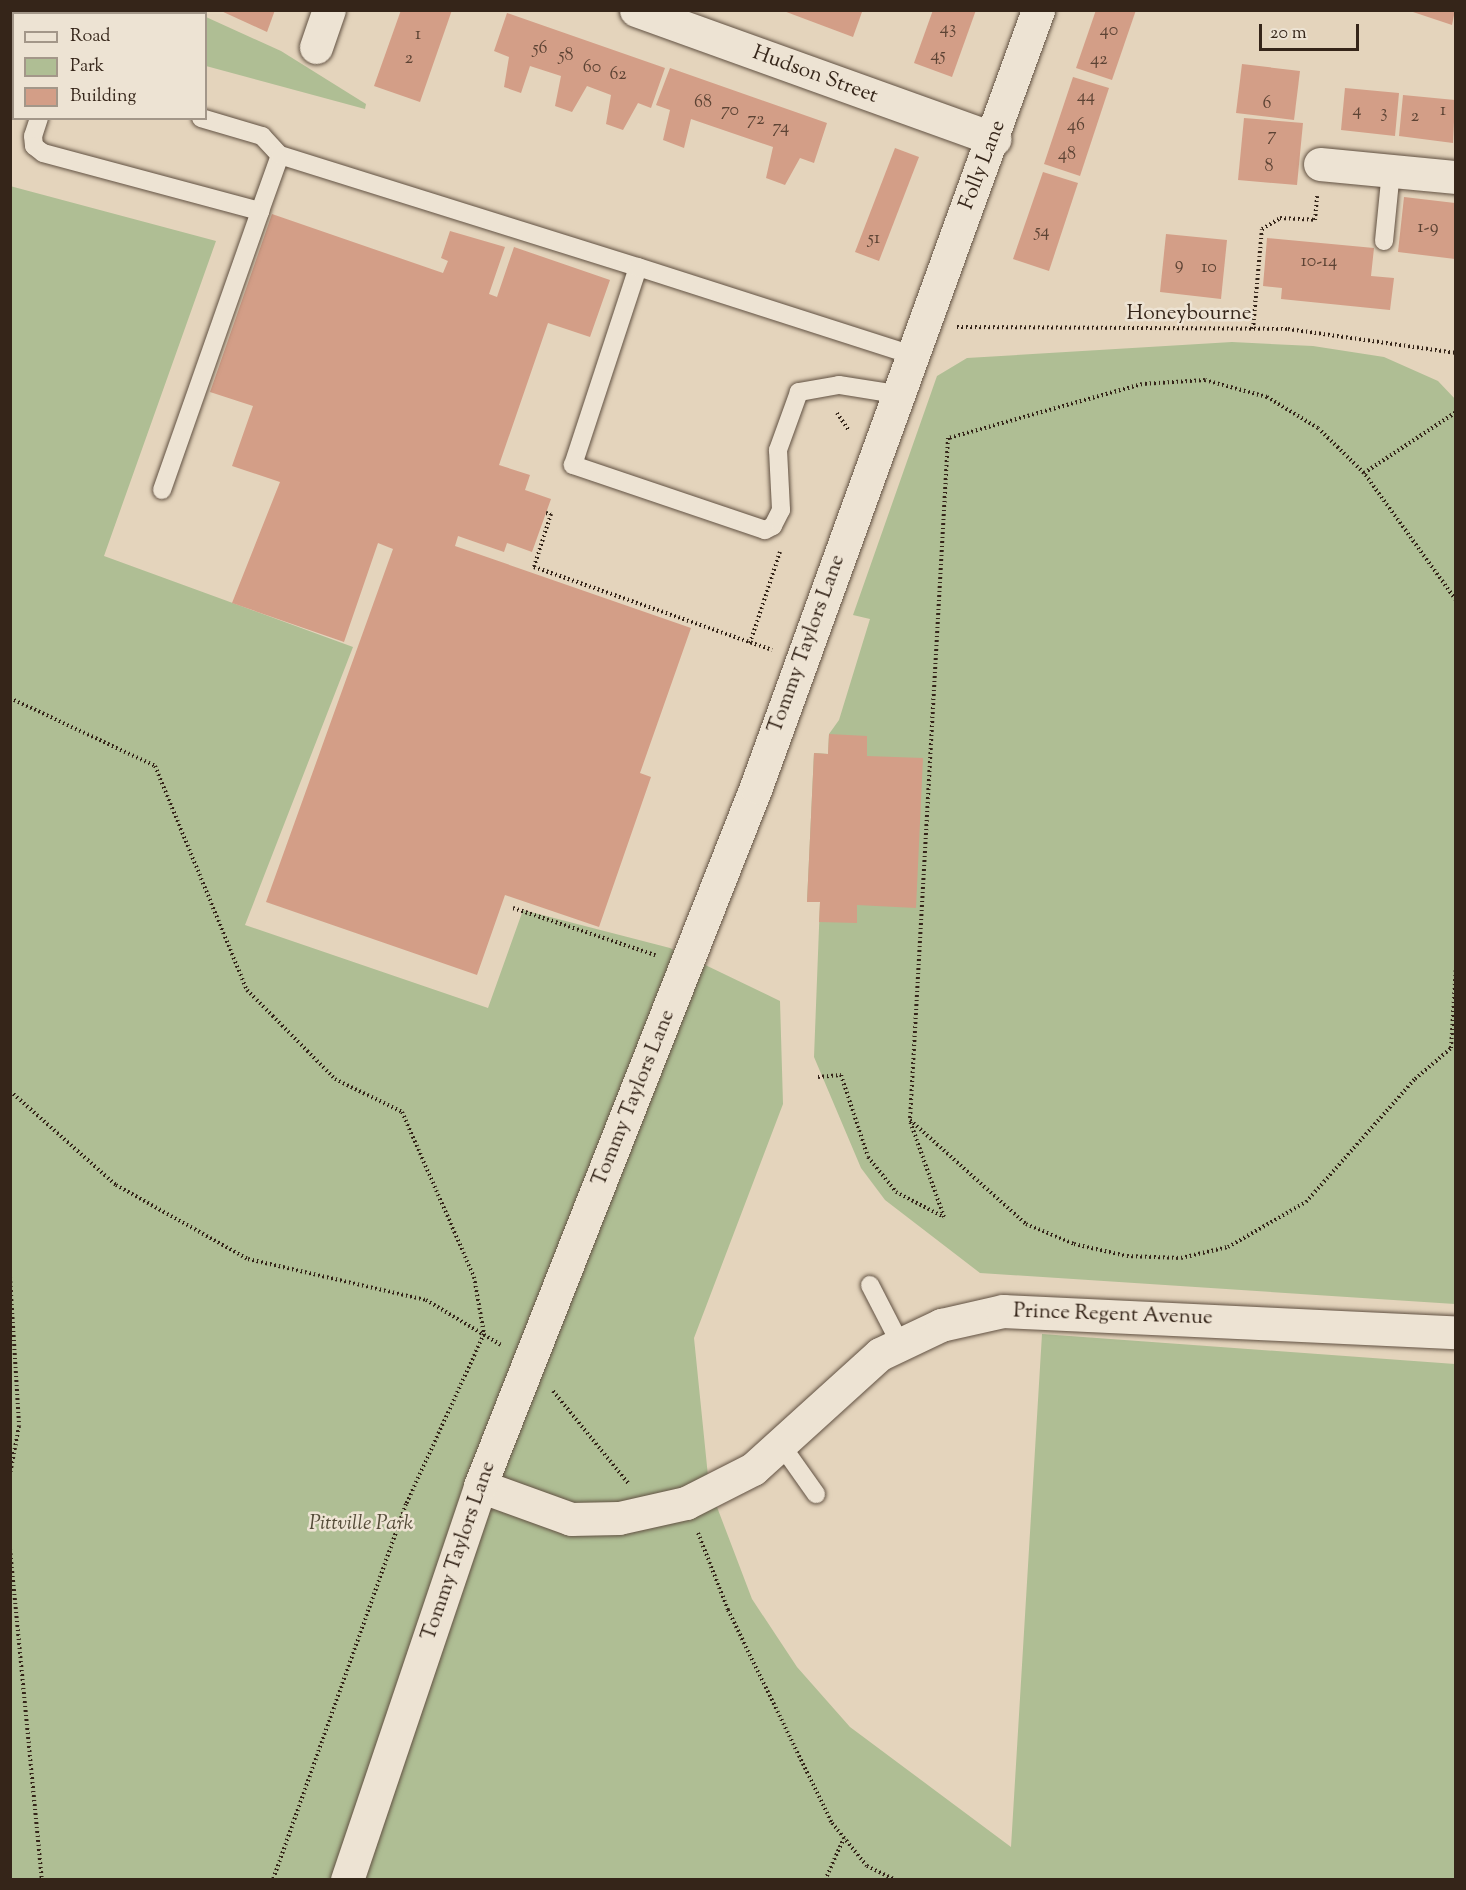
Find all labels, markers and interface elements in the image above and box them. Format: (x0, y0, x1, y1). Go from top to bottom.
legend (12, 12, 207, 120)
scale bar (1262, 12, 1362, 50)
house number: 43 (940, 18, 956, 40)
house number: 40 (1100, 20, 1118, 42)
text: 20 m (1270, 21, 1307, 47)
text: Road (70, 24, 110, 50)
house number: 1 (415, 24, 421, 46)
house number: 56 (532, 38, 548, 60)
street label: Hudson Street (749, 41, 881, 109)
house number: 58 (558, 45, 574, 67)
house number: 45 (930, 45, 946, 67)
house number: 2 (405, 48, 413, 70)
house number: 42 (1090, 49, 1108, 71)
text: Park (70, 54, 104, 80)
house number: 60 (583, 57, 601, 79)
house number: 62 (609, 64, 627, 86)
text: Building (70, 84, 136, 110)
house number: 44 (1077, 86, 1095, 108)
house number: 68 (694, 92, 712, 114)
house number: 6 (1263, 93, 1271, 115)
house number: 70 (721, 100, 739, 122)
house number: 4 (1352, 100, 1362, 122)
house number: 1 (1440, 100, 1446, 122)
house number: 3 (1380, 102, 1388, 124)
house number: 2 (1411, 106, 1419, 128)
house number: 72 (747, 109, 765, 131)
house number: 46 (1067, 115, 1085, 137)
house number: 74 (773, 117, 789, 139)
street label: Folly Lane (954, 117, 1012, 213)
house number: 7 (1267, 125, 1277, 147)
house number: 48 (1058, 144, 1076, 166)
house number: 8 (1265, 156, 1273, 178)
house number: 1-9 (1418, 217, 1438, 239)
house number: 54 (1034, 221, 1050, 243)
house number: 51 (868, 228, 880, 250)
house number: 10-14 (1301, 251, 1337, 273)
house number: 9 (1175, 254, 1183, 276)
house number: 10 (1201, 257, 1217, 279)
street label: Honeybourne (1127, 301, 1251, 327)
street label: Tommy Taylors Lane (763, 551, 851, 737)
street label: Tommy Taylors Lane (587, 1006, 681, 1190)
street label: Prince Regent Avenue (1013, 1299, 1213, 1331)
street label: Tommy Taylors Lane (416, 1458, 502, 1644)
park label: Pittville Park (309, 1511, 413, 1537)

